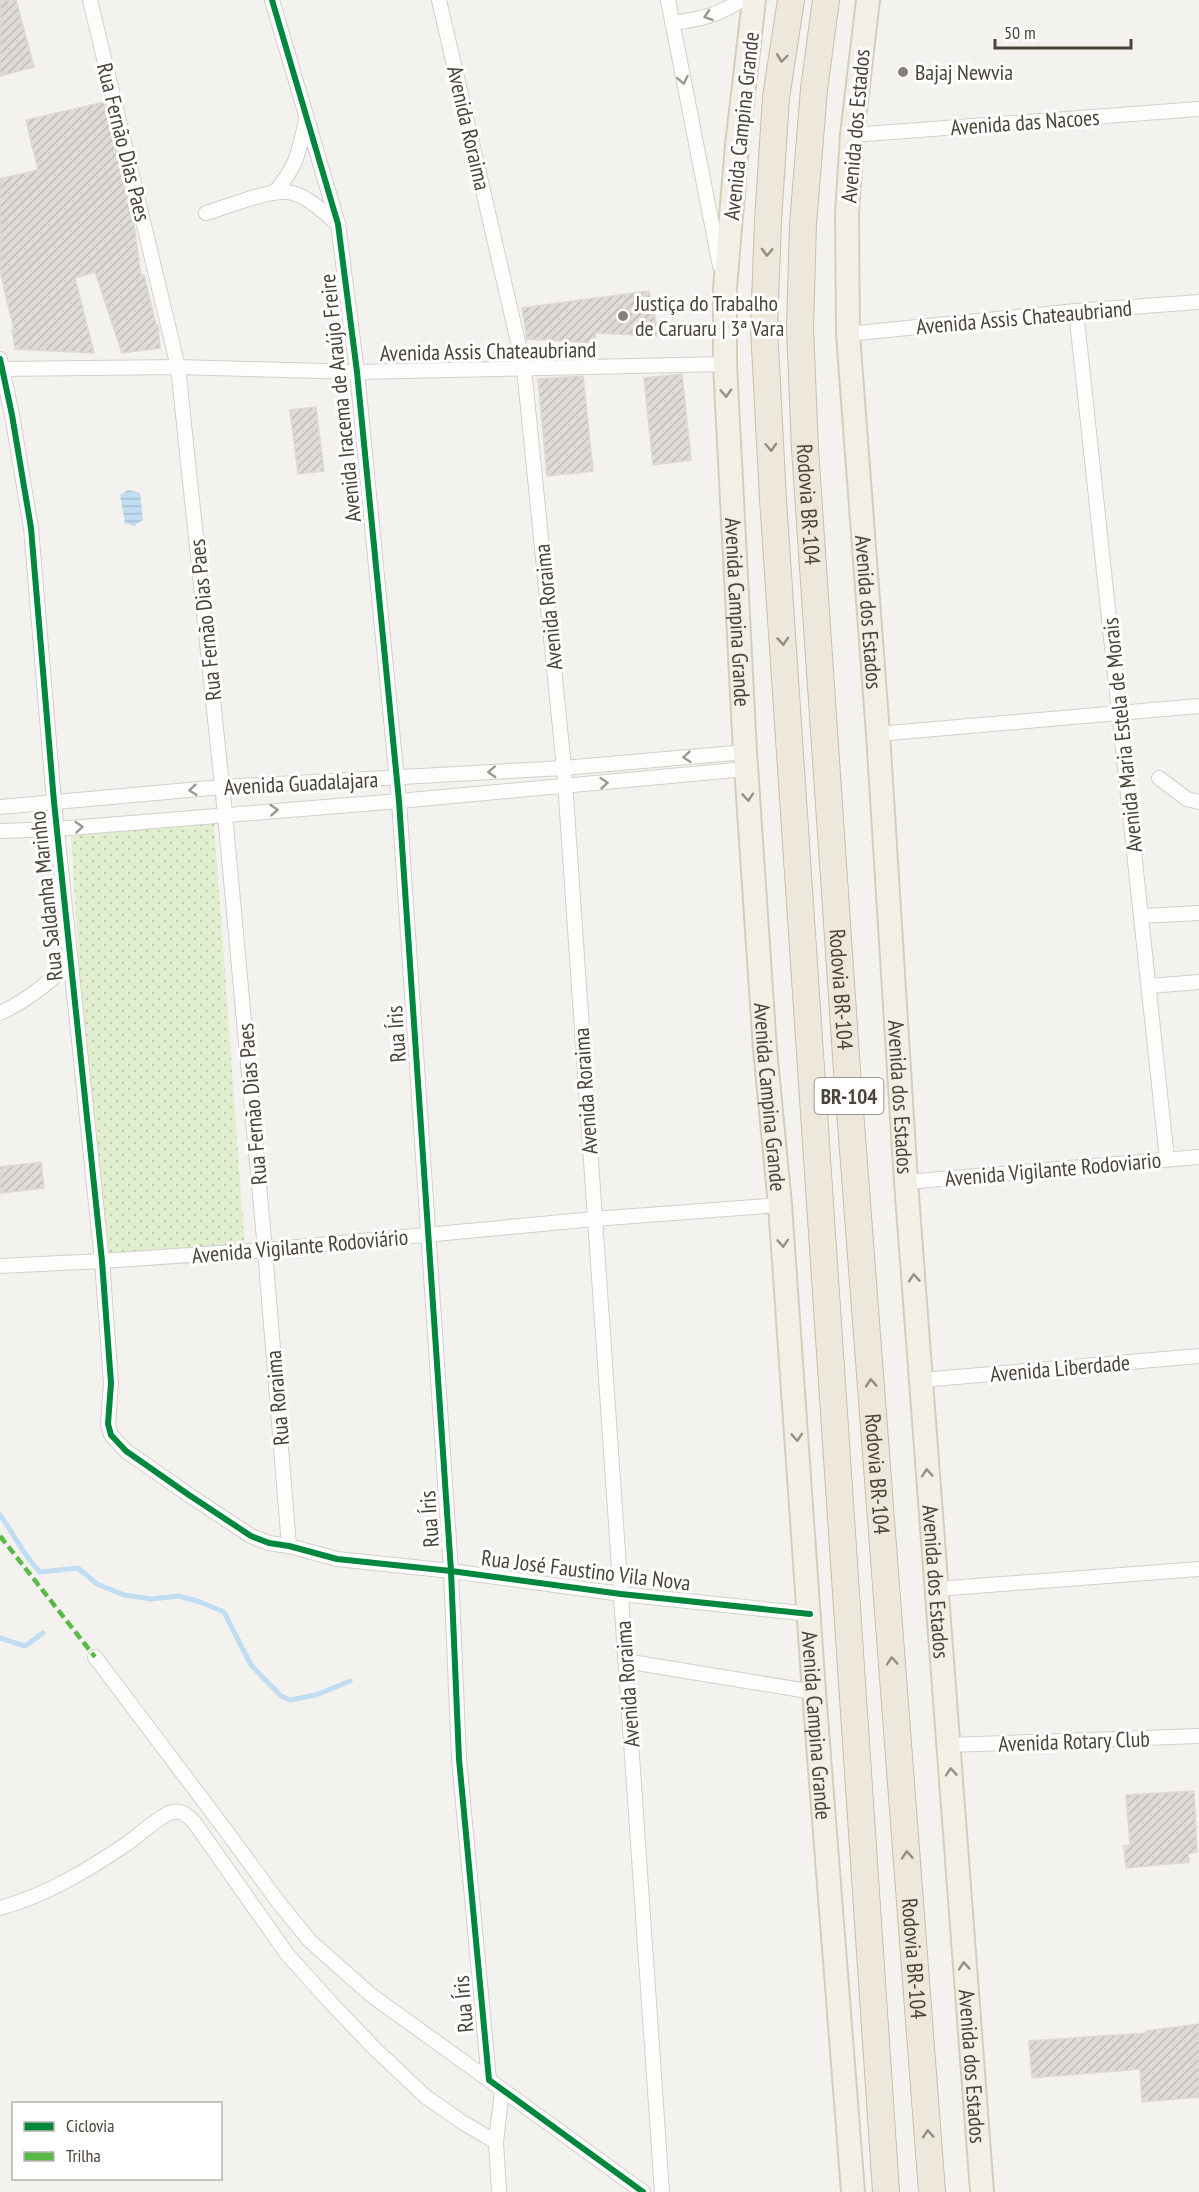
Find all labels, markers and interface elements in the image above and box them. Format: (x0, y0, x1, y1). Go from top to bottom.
one-way arrow (703, 9, 714, 22)
scale bar (995, 12, 1132, 50)
text: 50 m (1004, 21, 1036, 44)
street label: Avenida Campina Grande (717, 31, 765, 221)
street label: Avenida dos Estados (834, 48, 876, 204)
one-way arrow (777, 53, 789, 62)
place label: Bajaj Newvia (915, 58, 1013, 86)
street label: Rua Fernão Dias Paes (91, 60, 157, 224)
street label: Avenida Roraima (441, 63, 497, 193)
marker: Bajaj Newvia (896, 65, 910, 79)
one-way arrow (676, 75, 689, 85)
street label: Avenida das Nacoes (950, 103, 1100, 141)
one-way arrow (761, 248, 773, 257)
street label: Avenida Iracema de Araújo Freire (313, 272, 367, 524)
place label: Justiça do Trabalho de Caruaru | 3ª Vara (634, 289, 784, 342)
street label: Avenida Assis Chateaubriand (915, 294, 1133, 340)
marker: Justiça do Trabalho de Caruaru | 3ª Vara (616, 309, 630, 323)
street label: Avenida Assis Chateaubriand (380, 335, 596, 367)
one-way arrow (720, 388, 733, 397)
one-way arrow (764, 442, 777, 451)
street label: Rodovia BR-104 (791, 443, 827, 566)
street label: Avenida Campina Grande (719, 517, 757, 707)
street label: Avenida dos Estados (849, 534, 889, 690)
street label: Rua Fernão Dias Paes (183, 538, 227, 702)
street label: Avenida Roraima (527, 543, 569, 671)
street label: Avenida Maria Estela de Morais (1096, 616, 1148, 854)
one-way arrow (776, 637, 789, 646)
one-way arrow (682, 750, 691, 763)
street label: Avenida Guadalajara (223, 765, 379, 801)
one-way arrow (488, 765, 497, 778)
one-way arrow (599, 777, 608, 790)
one-way arrow (189, 783, 198, 796)
one-way arrow (742, 793, 755, 802)
one-way arrow (269, 804, 278, 817)
street label: Rua Saldanha Marinho (23, 810, 69, 982)
one-way arrow (75, 821, 84, 834)
street label: Rodovia BR-104 (823, 928, 860, 1051)
street label: Avenida Campina Grande (748, 1002, 793, 1193)
street label: Rua Íris (380, 1005, 412, 1063)
street label: Avenida dos Estados (882, 1019, 919, 1175)
street label: Rua Fernão Dias Paes (231, 1022, 273, 1186)
street label: Avenida Roraima (567, 1027, 603, 1155)
road number: BR-104 (814, 1078, 884, 1114)
street label: Avenida Vigilante Rodoviario (944, 1146, 1162, 1192)
street label: Avenida Vigilante Rodoviário (191, 1223, 409, 1269)
one-way arrow (776, 1239, 789, 1248)
one-way arrow (908, 1274, 921, 1283)
street label: Avenida Liberdade (989, 1348, 1131, 1388)
street label: Rua Roraima (259, 1349, 295, 1447)
one-way arrow (865, 1378, 878, 1387)
street label: Rodovia BR-104 (859, 1413, 896, 1536)
one-way arrow (790, 1433, 803, 1442)
one-way arrow (921, 1468, 934, 1477)
street label: Rua Íris (413, 1490, 445, 1548)
street label: Avenida dos Estados (916, 1504, 956, 1660)
street label: Rua José Faustino Vila Nova (480, 1543, 692, 1597)
street label: Avenida Roraima (609, 1620, 645, 1748)
street label: Avenida Campina Grande (796, 1630, 838, 1821)
one-way arrow (886, 1656, 899, 1666)
street label: Avenida Rotary Club (998, 1724, 1150, 1758)
one-way arrow (944, 1767, 957, 1776)
one-way arrow (901, 1851, 914, 1860)
street label: Rodovia BR-104 (896, 1897, 933, 2020)
one-way arrow (958, 1962, 971, 1971)
street label: Rua Íris (447, 1974, 479, 2034)
street label: Avenida dos Estados (953, 1988, 992, 2144)
legend (12, 2102, 222, 2180)
text: Ciclovia (66, 2114, 114, 2137)
one-way arrow (921, 2129, 934, 2138)
text: Trilha (66, 2144, 101, 2167)

